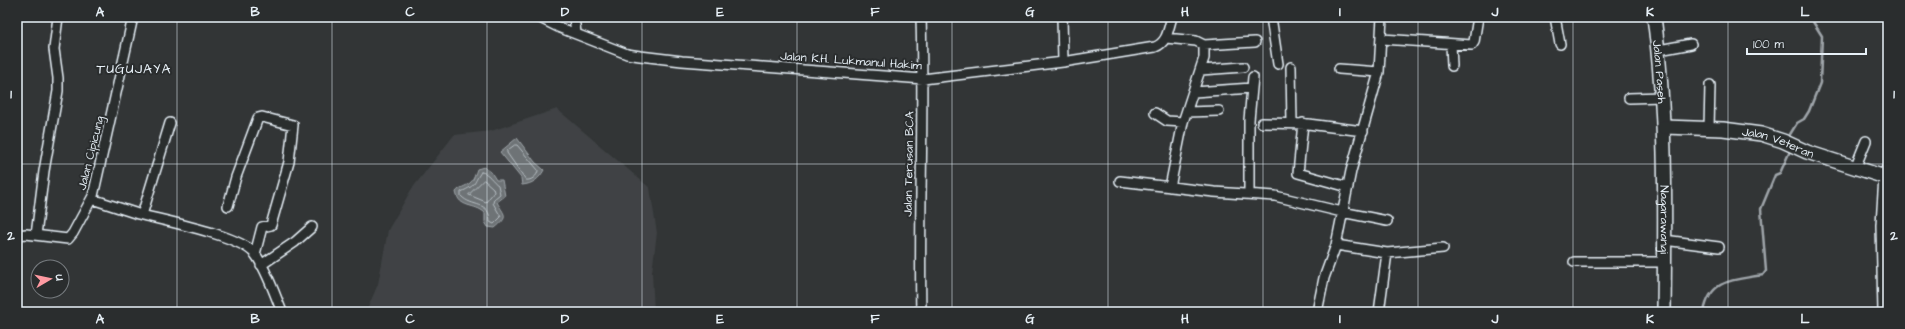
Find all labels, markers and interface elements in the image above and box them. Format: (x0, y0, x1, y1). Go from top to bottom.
text: A (96, 3, 105, 21)
text: B (250, 3, 260, 21)
text: C (405, 3, 415, 21)
text: D (561, 3, 570, 21)
text: E (716, 3, 724, 21)
text: F (870, 3, 880, 21)
text: G (1025, 3, 1035, 21)
text: H (1181, 3, 1189, 21)
text: I (1339, 3, 1341, 21)
text: J (1491, 3, 1499, 21)
text: K (1646, 3, 1654, 21)
text: L (1800, 3, 1810, 21)
scale bar (1747, 30, 1866, 56)
text: 100 m (1753, 36, 1784, 53)
street label: Jalan Paseh (1648, 39, 1670, 104)
street label: Jalan K.H. Lukmanul Hakim (780, 48, 923, 74)
district label: TUGUJAYA (97, 59, 171, 79)
text: 1 (10, 85, 12, 103)
text: 1 (1893, 85, 1895, 103)
street label: Jalan Terusan BCA (900, 111, 918, 217)
street label: Jalan Cipicung (74, 114, 109, 192)
street label: Jalan Veteran (1741, 123, 1816, 162)
street label: Nagarawangi (1655, 185, 1673, 254)
text: 2 (6, 227, 15, 245)
text: 2 (1889, 227, 1898, 245)
north arrow (30, 259, 70, 299)
text: U (51, 272, 67, 282)
text: A (96, 310, 105, 328)
text: B (250, 310, 260, 328)
text: C (405, 310, 415, 328)
text: D (561, 310, 570, 328)
text: E (716, 310, 724, 328)
text: F (870, 310, 880, 328)
text: G (1025, 310, 1035, 328)
text: H (1181, 310, 1189, 328)
text: I (1339, 310, 1341, 328)
text: J (1491, 310, 1499, 328)
text: K (1646, 310, 1654, 328)
text: L (1800, 310, 1810, 328)

